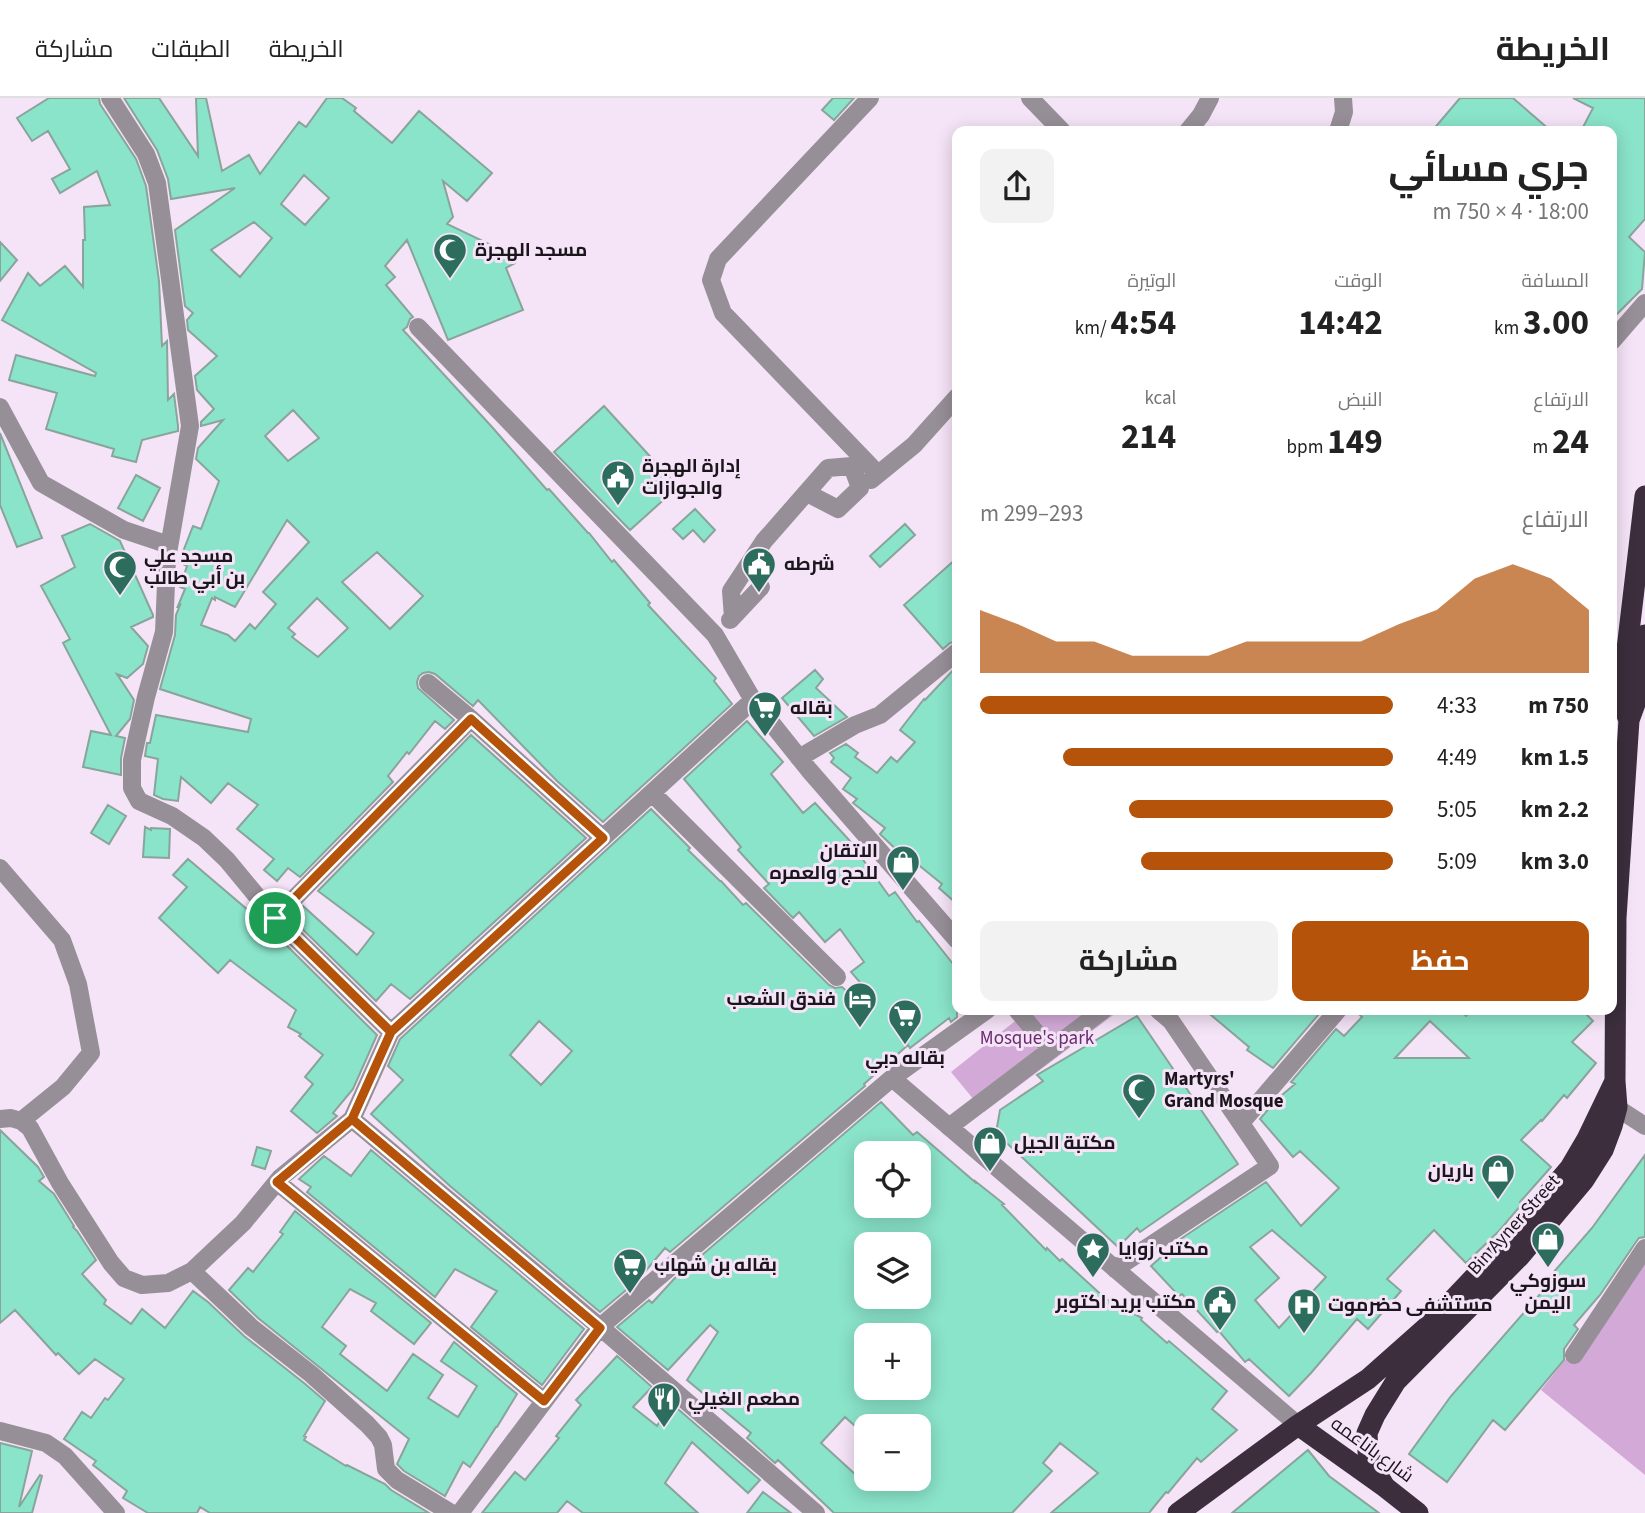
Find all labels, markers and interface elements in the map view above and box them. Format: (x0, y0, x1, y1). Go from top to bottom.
text: الخريطة (1496, 26, 1610, 73)
text: مشاركة (35, 32, 113, 67)
text: الطبقات (151, 32, 231, 67)
text: الخريطة (269, 32, 344, 67)
text: جري مسائي (1388, 142, 1589, 196)
button: share (980, 149, 1054, 223)
text: 18:00 · 4 × 750 m (1433, 195, 1589, 228)
mosque icon: مسجد الهجرة (431, 231, 469, 280)
place label: مسجد الهجرة (475, 237, 587, 264)
text: الوتيرة (1128, 268, 1176, 295)
text: الوقت (1334, 268, 1383, 295)
text: المسافة (1521, 268, 1589, 295)
text: 4:54 (1110, 298, 1176, 348)
text: 14:42 (1298, 298, 1383, 348)
text: 3.00 (1523, 298, 1589, 348)
text: /km (1075, 315, 1110, 342)
text: km (1494, 315, 1523, 342)
text: kcal (1144, 385, 1176, 412)
text: النبض (1338, 387, 1383, 414)
text: الارتفاع (1533, 387, 1589, 414)
text: 214 (1121, 412, 1176, 462)
text: 149 (1327, 417, 1383, 467)
text: 24 (1552, 417, 1589, 467)
text: bpm (1287, 434, 1327, 461)
text: m (1532, 434, 1552, 461)
place label: إدارة الهجرة والجوازات (642, 453, 741, 502)
public building icon: إدارة الهجرة والجوازات (599, 458, 637, 507)
text: 293–299 m (980, 497, 1083, 530)
text: الارتفاع (1522, 503, 1589, 536)
place label: مسجد علي بن أبي طالب (144, 543, 245, 593)
public building icon: شرطه (740, 545, 778, 594)
mosque icon: مسجد علي بن أبي طالب (101, 548, 139, 597)
place label: شرطه (784, 551, 835, 578)
supermarket icon: بقاله (746, 689, 784, 738)
text: 4:33 (1437, 689, 1477, 722)
text: 750 m (1528, 689, 1589, 722)
place label: بقاله (790, 695, 833, 722)
text: 4:49 (1437, 741, 1477, 774)
text: 1.5 km (1521, 741, 1589, 774)
text: 5:05 (1437, 793, 1477, 826)
text: 2.2 km (1521, 793, 1589, 826)
place label: الاتقان للحج والعمره (769, 838, 878, 887)
shop icon: الاتقان للحج والعمره (884, 843, 922, 892)
text: 5:09 (1437, 845, 1477, 878)
text: 3.0 km (1521, 845, 1589, 878)
pin (245, 888, 305, 948)
icon: arrive (256, 899, 294, 937)
button: مشاركة (980, 921, 1278, 1001)
button: حفظ (1292, 921, 1589, 1001)
hotel icon: فندق الشعب (841, 980, 879, 1029)
place label: فندق الشعب (727, 986, 836, 1013)
supermarket icon: بقاله دبي (886, 997, 924, 1046)
park label: Mosque's park (980, 1025, 1095, 1052)
place label: بقاله دبي (865, 1045, 945, 1073)
place label: Martyrs' Grand Mosque (1164, 1066, 1284, 1115)
mosque icon: Martyrs' Grand Mosque (1120, 1071, 1158, 1120)
shop icon: مكتبة الجيل (971, 1124, 1009, 1173)
place label: مكتبة الجيل (1014, 1130, 1116, 1157)
map controls (854, 1141, 931, 1491)
button: locate (854, 1141, 931, 1218)
shop icon: باريان (1479, 1152, 1517, 1201)
place label: باريان (1428, 1158, 1474, 1185)
street label: Bin Ayner Street (1462, 1168, 1567, 1281)
shop icon: سوزوكي اليمن (1529, 1220, 1567, 1269)
place icon: مكتب زوايا (1074, 1230, 1112, 1279)
button: layers (854, 1232, 931, 1309)
place label: مكتب زوايا (1118, 1236, 1209, 1263)
supermarket icon: بقاله بن شهاب (611, 1246, 649, 1295)
place label: بقاله بن شهاب (654, 1252, 777, 1279)
place label: سوزوكي اليمن (1510, 1268, 1586, 1317)
public building icon: مكتب بريد اكتوبر (1201, 1283, 1239, 1332)
hospital icon: مستشفى حضرموت (1285, 1286, 1323, 1335)
place label: مكتب بريد اكتوبر (1055, 1289, 1196, 1316)
place label: مستشفى حضرموت (1328, 1292, 1493, 1319)
button: + (854, 1323, 931, 1400)
restaurant icon: مطعم الغيلي (645, 1380, 683, 1429)
place label: مطعم الغيلي (688, 1386, 800, 1414)
street label: شارع باناعمه (1325, 1411, 1419, 1489)
button: − (854, 1414, 931, 1491)

